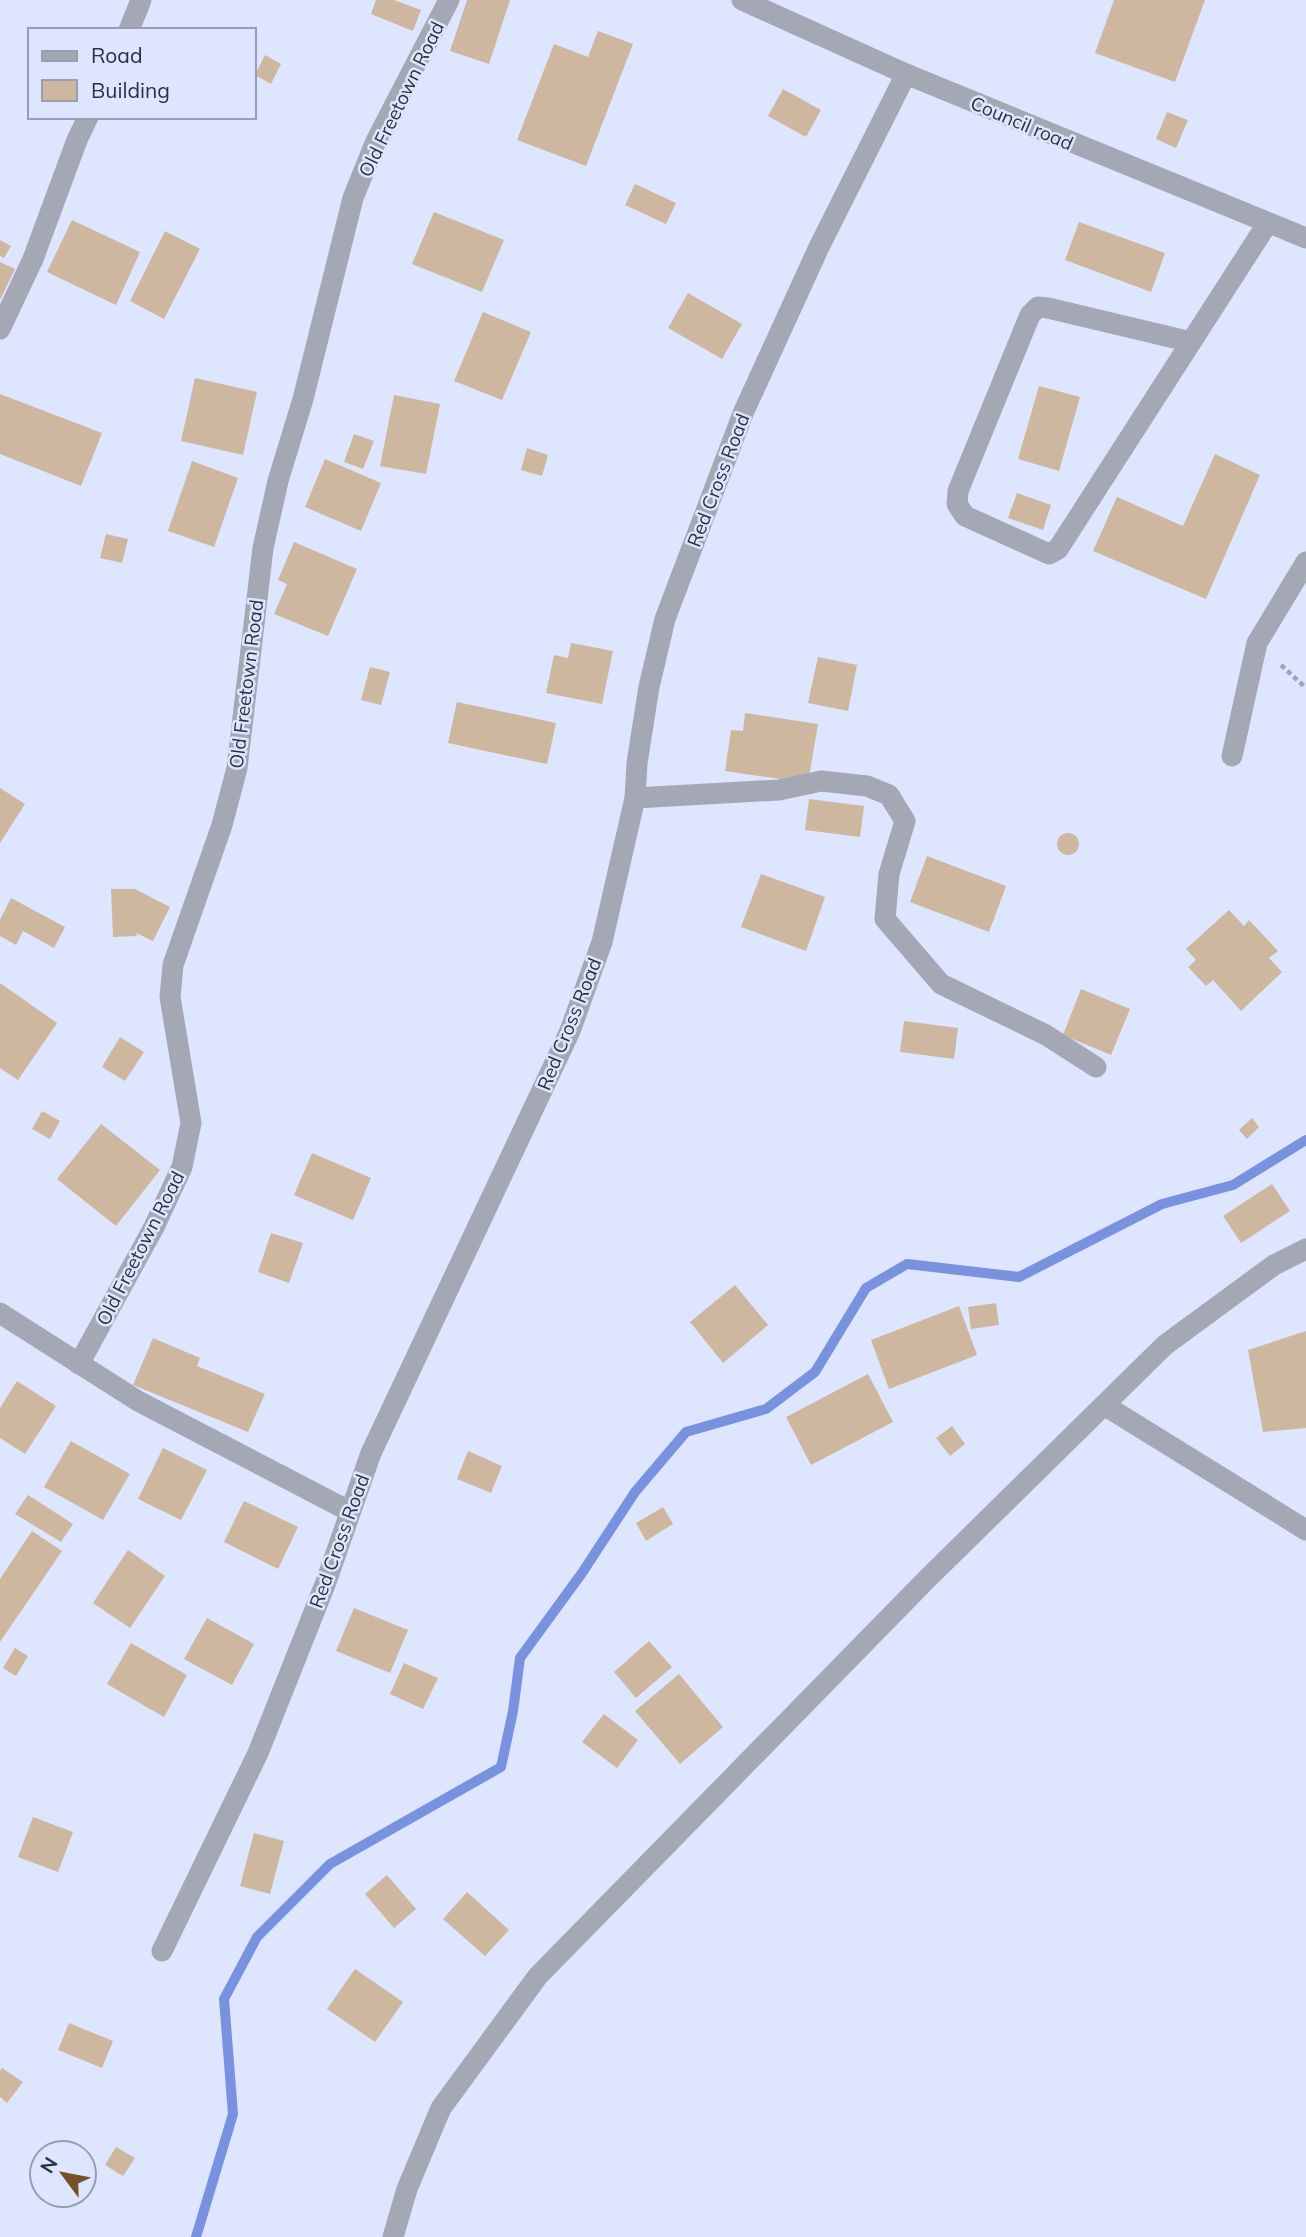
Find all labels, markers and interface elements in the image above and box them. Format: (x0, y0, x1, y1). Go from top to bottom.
street label: Old Freetown Road (353, 17, 449, 181)
legend (28, 28, 256, 119)
text: Road (91, 42, 142, 68)
text: Building (91, 77, 170, 103)
street label: Council road (967, 91, 1077, 155)
street label: Red Cross Road (682, 410, 754, 550)
street label: Old Freetown Road (224, 598, 268, 770)
street label: Red Cross Road (532, 954, 606, 1094)
street label: Old Freetown Road (91, 1167, 189, 1329)
street label: Red Cross Road (304, 1471, 374, 1611)
north arrow (28, 2139, 98, 2209)
text: N (35, 2153, 63, 2177)

